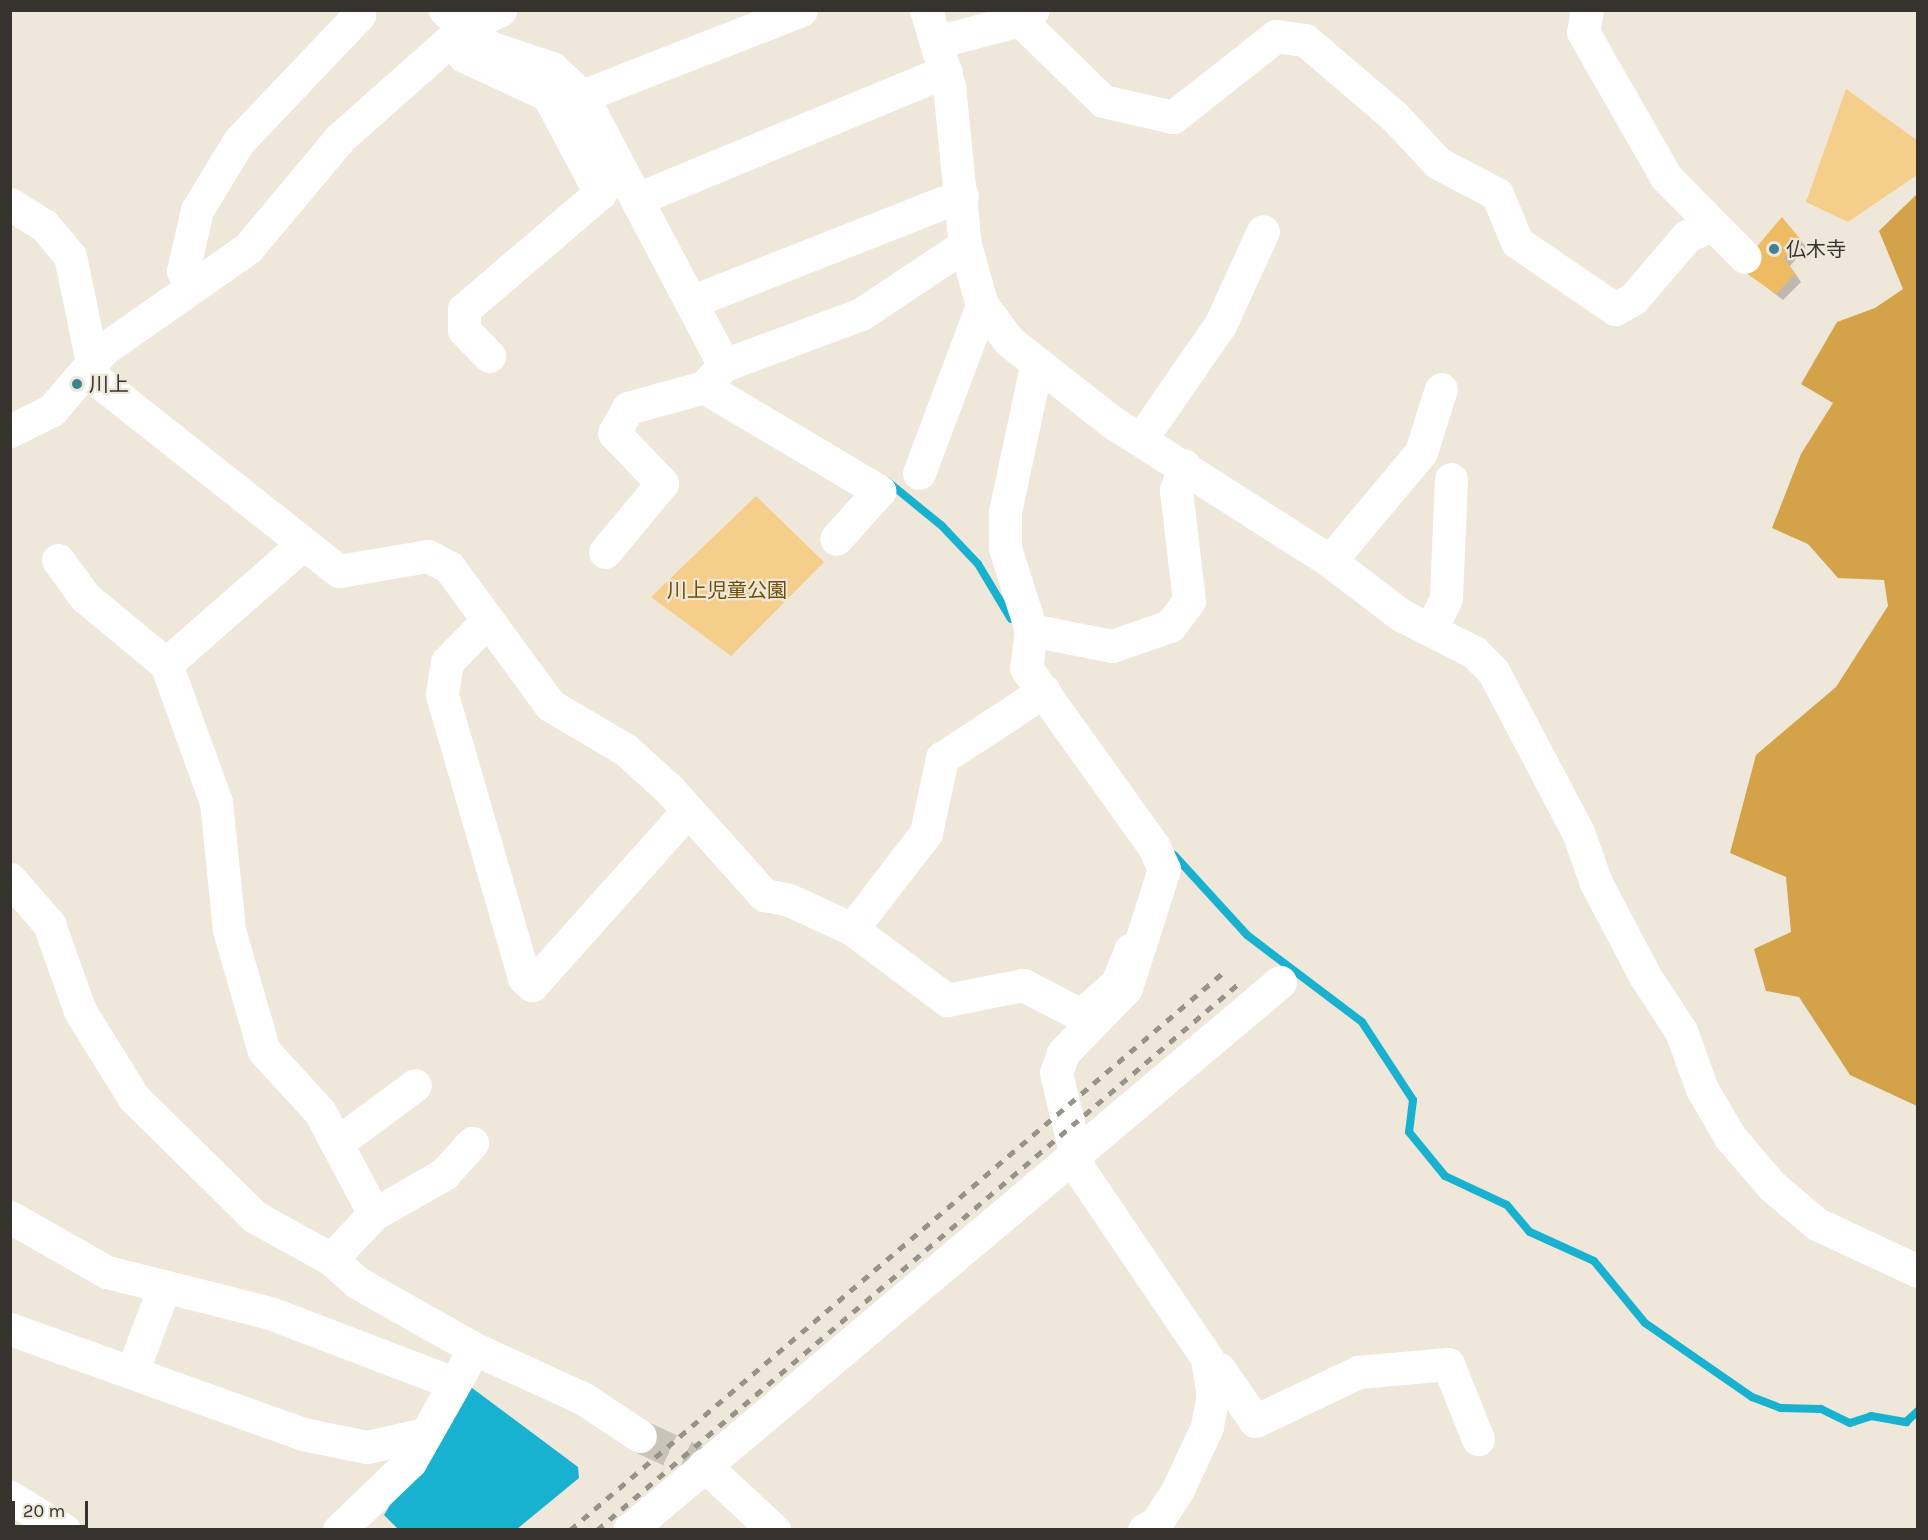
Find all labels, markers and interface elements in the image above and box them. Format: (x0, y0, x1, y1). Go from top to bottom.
place label: 仏木寺 (1786, 237, 1846, 261)
marker: 仏木寺 (1767, 242, 1781, 256)
place label: 川上 (89, 372, 129, 396)
marker: 川上 (70, 377, 84, 391)
park label: 川上児童公園 (667, 578, 787, 602)
scale bar (15, 1489, 92, 1527)
text: 20 m (23, 1500, 65, 1522)

